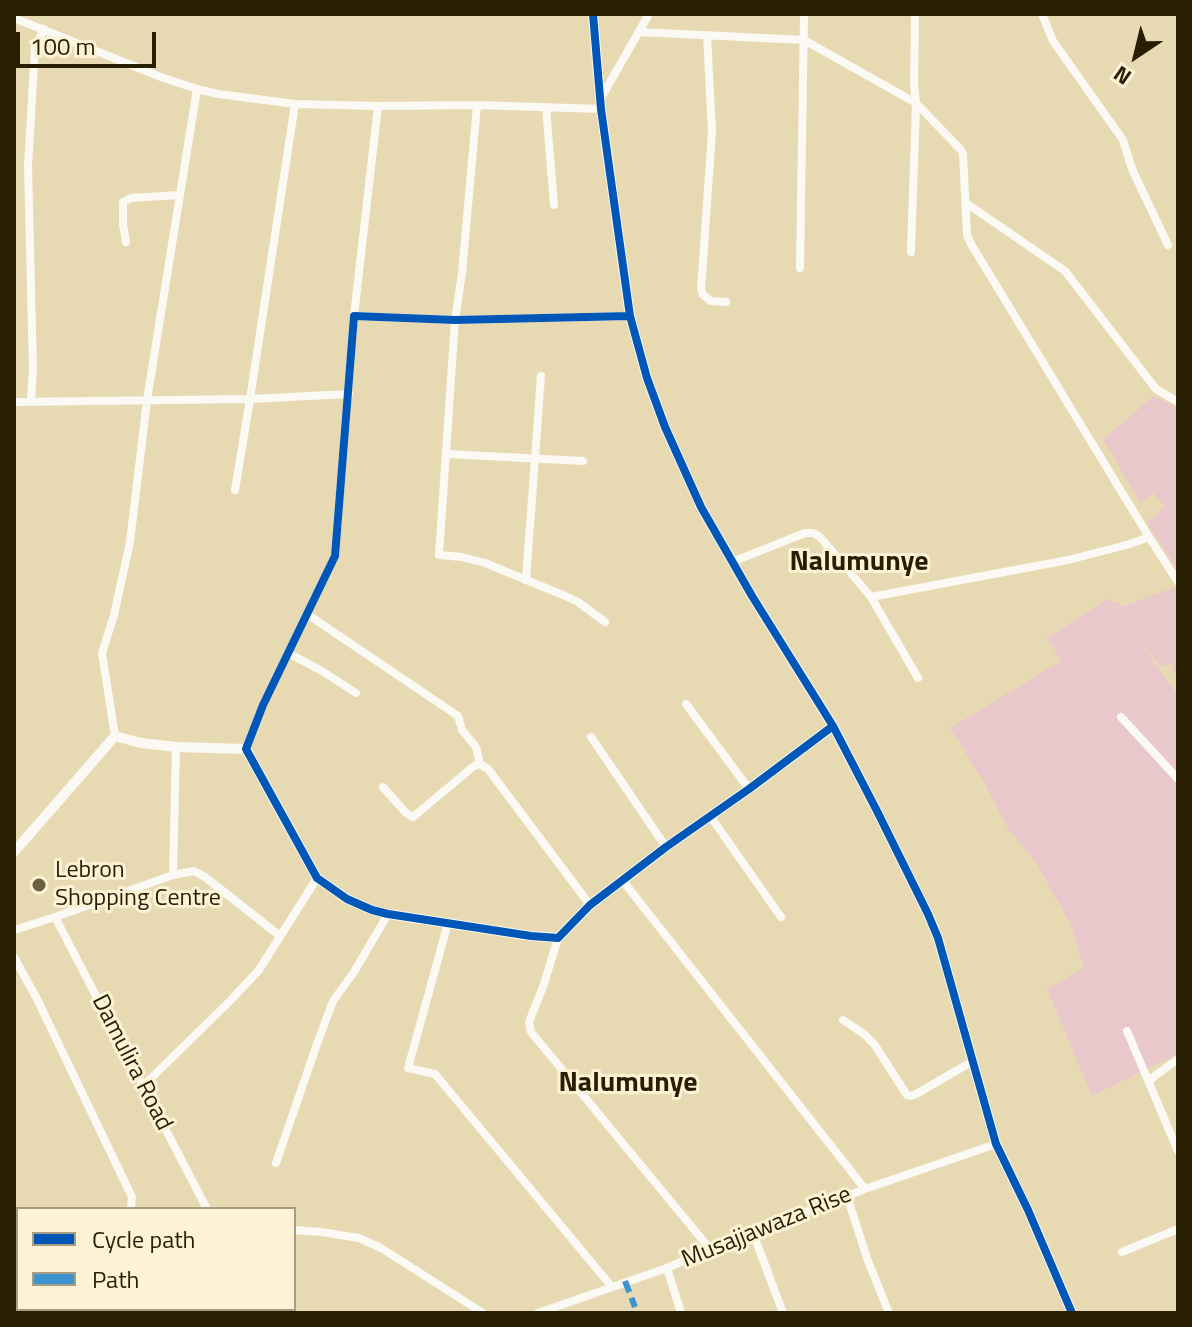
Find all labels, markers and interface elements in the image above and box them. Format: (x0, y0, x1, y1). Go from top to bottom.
scale bar (20, 16, 160, 66)
north arrow (1096, 16, 1176, 96)
text: 100 m (30, 28, 96, 64)
text: N (1106, 57, 1138, 94)
district label: Nalumunye (789, 546, 929, 580)
place label: Lebron Shopping Centre (55, 857, 221, 913)
marker: Lebron Shopping Centre (30, 876, 48, 894)
street label: Damulira Road (84, 990, 178, 1136)
district label: Nalumunye (558, 1067, 698, 1101)
street label: Musajjawaza Rise (678, 1181, 856, 1275)
legend (16, 1207, 296, 1311)
text: Cycle path (92, 1221, 195, 1257)
text: Path (92, 1261, 139, 1297)

